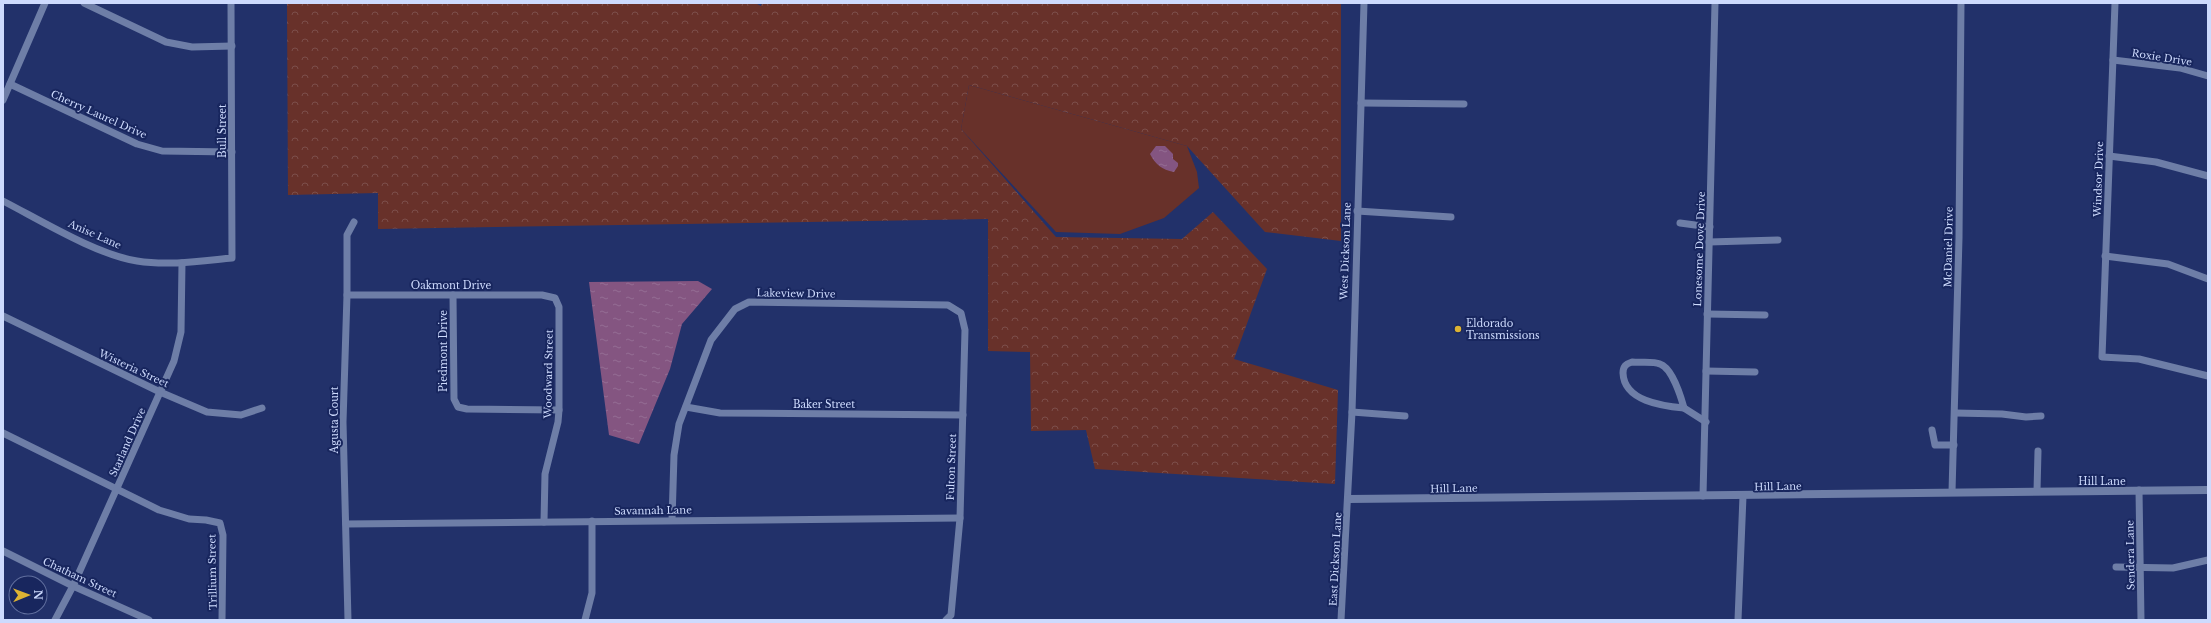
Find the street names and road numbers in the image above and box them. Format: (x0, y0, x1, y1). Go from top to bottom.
street label: Roxie Drive (2131, 46, 2193, 69)
street label: Cherry Laurel Drive (49, 87, 149, 142)
street label: Bull Street (216, 104, 229, 158)
street label: Windsor Drive (2091, 141, 2106, 218)
street label: Lonesome Dove Drive (1691, 191, 1708, 307)
street label: West Dickson Lane (1337, 202, 1354, 301)
street label: McDaniel Drive (1941, 206, 1956, 288)
street label: Anise Lane (65, 217, 124, 252)
street label: Oakmont Drive (411, 279, 492, 292)
street label: Lakeview Drive (756, 286, 836, 301)
street label: Piedmont Drive (437, 310, 450, 392)
street label: Woodward Street (541, 329, 556, 420)
street label: Wisteria Street (96, 346, 171, 390)
street label: Agusta Court (328, 386, 341, 454)
street label: Baker Street (793, 398, 855, 411)
street label: Starland Drive (106, 405, 149, 479)
street label: Fulton Street (944, 433, 959, 501)
street label: Hill Lane (2078, 475, 2126, 488)
street label: Hill Lane (1754, 480, 1802, 493)
street label: Hill Lane (1430, 482, 1478, 495)
street label: Savannah Lane (614, 503, 692, 518)
street label: East Dickson Lane (1327, 511, 1344, 606)
street label: Sendera Lane (2123, 520, 2138, 590)
street label: Trillium Street (205, 534, 220, 610)
street label: Chatham Street (41, 555, 119, 600)

